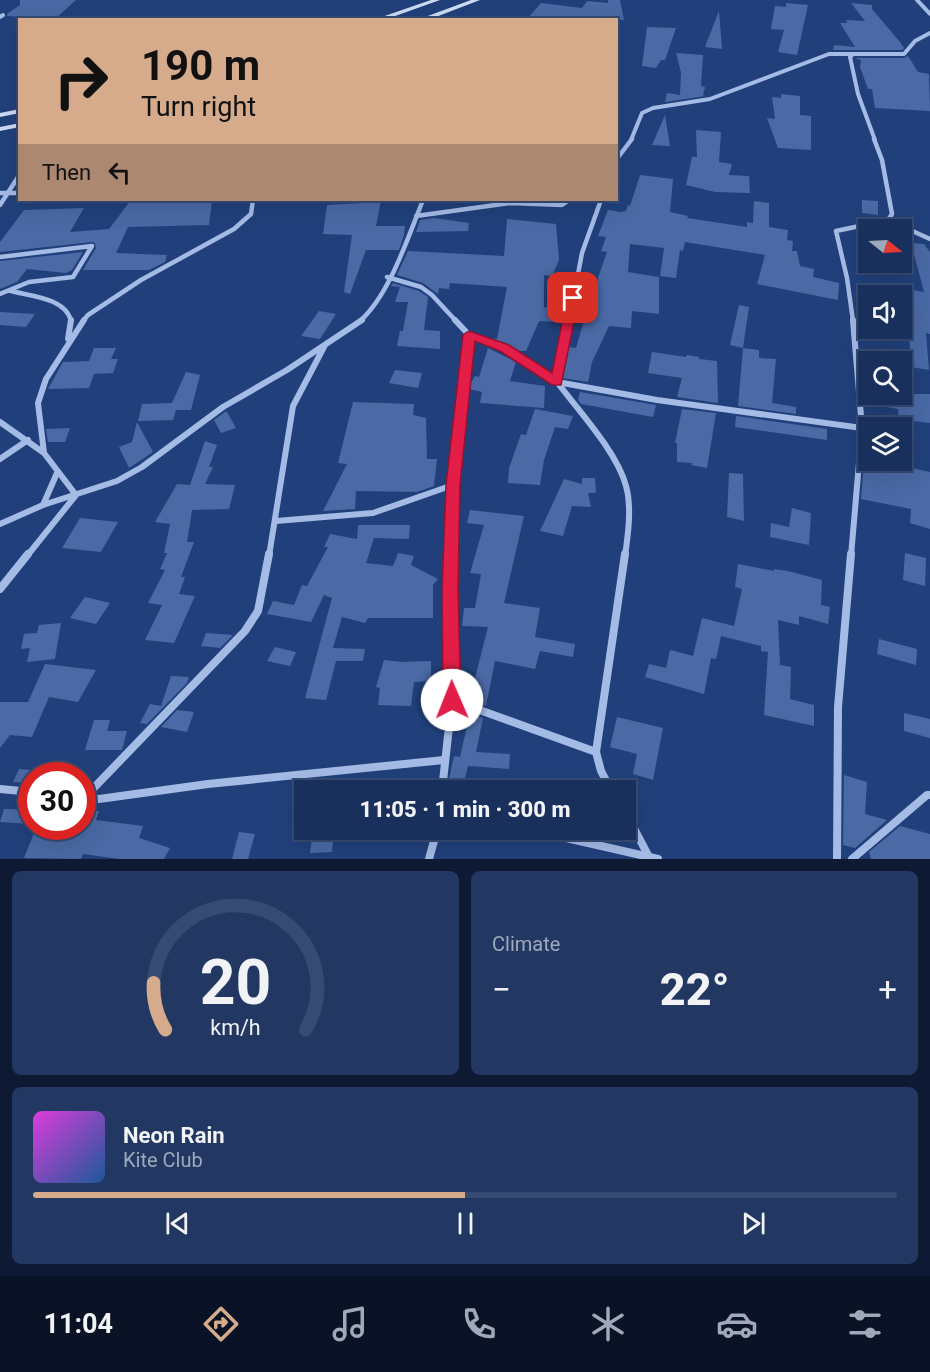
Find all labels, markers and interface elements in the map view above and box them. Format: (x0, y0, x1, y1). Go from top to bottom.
text: 190 m (141, 41, 260, 90)
icon: right (42, 42, 120, 120)
text: Turn right (141, 91, 256, 123)
icon: left (103, 156, 136, 189)
text: Then (42, 160, 91, 185)
north arrow (858, 219, 912, 273)
map controls (858, 219, 912, 471)
pin (547, 272, 598, 323)
icon: arrive (556, 281, 589, 314)
button: sound (858, 285, 912, 339)
button: search (858, 351, 912, 405)
button: layers (858, 417, 912, 471)
position arrow (420, 668, 484, 732)
speed limit sign: 30 (18, 762, 96, 840)
text: 11:05 · 1 min · 300 m (360, 797, 570, 822)
text: Climate (492, 932, 560, 956)
text: 20 (200, 946, 271, 1019)
text: 22° (660, 963, 729, 1016)
text: − (492, 970, 511, 1009)
text: + (878, 970, 897, 1009)
text: km/h (210, 1015, 261, 1040)
text: Neon Rain (123, 1123, 225, 1148)
text: Kite Club (123, 1148, 203, 1172)
icon: previous (161, 1207, 194, 1240)
icon: pause (449, 1207, 482, 1240)
icon: next (737, 1207, 770, 1240)
icon: directions (200, 1303, 242, 1345)
icon: music (329, 1303, 371, 1345)
icon: phone (458, 1303, 500, 1345)
icon: climate (587, 1303, 629, 1345)
icon: car (716, 1303, 758, 1345)
icon: filters (844, 1303, 886, 1345)
text: 11:04 (43, 1308, 113, 1340)

